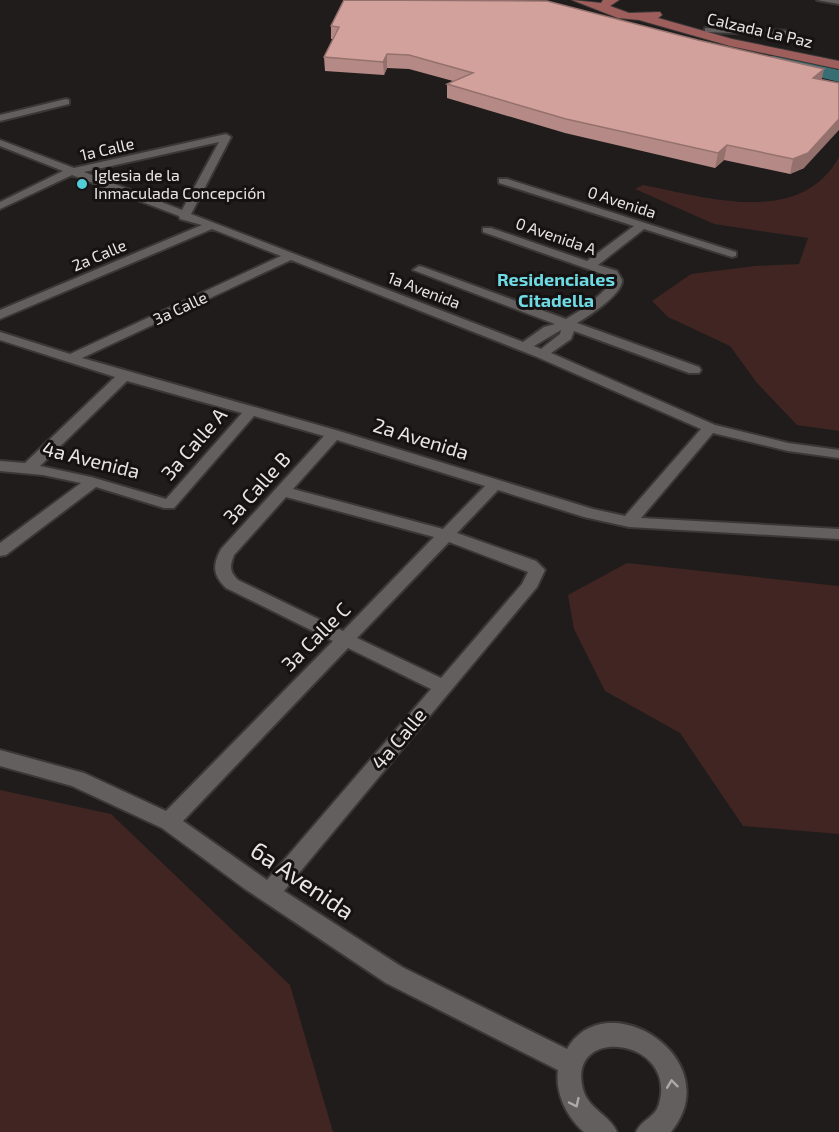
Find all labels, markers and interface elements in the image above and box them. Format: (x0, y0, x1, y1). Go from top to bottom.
street label: Calzada La Paz (705, 8, 815, 51)
street label: 1a Calle (78, 133, 136, 164)
place label: Iglesia de la Inmaculada Concepción (94, 165, 266, 202)
marker: Iglesia de la Inmaculada Concepción (75, 177, 89, 191)
street label: 0 Avenida (586, 182, 659, 221)
street label: 0 Avenida A (513, 213, 599, 258)
street label: 2a Calle (69, 235, 129, 274)
street label: 1a Avenida (385, 267, 463, 312)
district label: Residenciales Citadella (497, 268, 615, 311)
street label: 3a Calle (150, 287, 210, 328)
street label: 3a Calle A (155, 402, 232, 484)
street label: 2a Avenida (371, 412, 472, 464)
street label: 4a Avenida (40, 435, 142, 483)
street label: 3a Calle B (218, 446, 295, 528)
street label: 3a Calle C (276, 597, 355, 676)
street label: 4a Calle (366, 703, 431, 774)
street label: 6a Avenida (246, 835, 360, 925)
one-way arrow (666, 1080, 679, 1089)
one-way arrow (568, 1097, 580, 1108)

